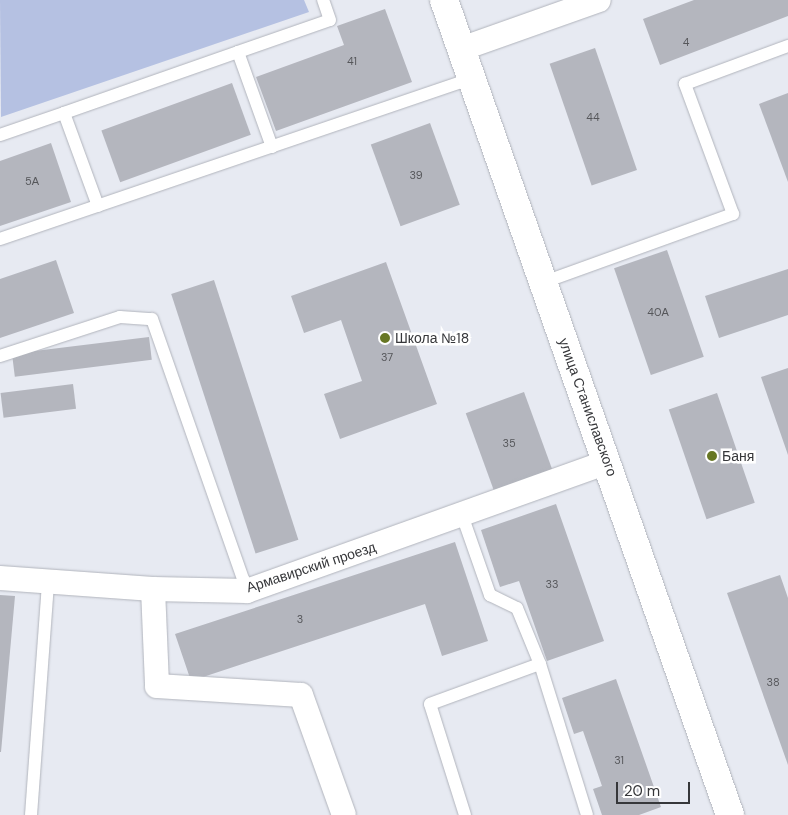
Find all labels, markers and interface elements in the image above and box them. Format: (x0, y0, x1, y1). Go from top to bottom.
house number: 4 (683, 35, 689, 49)
house number: 41 (347, 54, 357, 68)
house number: 44 (586, 110, 600, 124)
house number: 39 (409, 168, 423, 182)
house number: 5А (25, 174, 39, 188)
house number: 40А (647, 305, 669, 319)
place label: Школа №18 (395, 330, 469, 346)
marker: Школа №18 (379, 332, 391, 344)
street label: улица Станиславского (555, 336, 621, 478)
house number: 37 (381, 350, 393, 364)
house number: 35 (502, 436, 516, 450)
place label: Баня (722, 448, 754, 464)
marker: Баня (706, 450, 718, 462)
street label: Армавирский проезд (244, 538, 378, 596)
house number: 33 (545, 577, 559, 591)
house number: 3 (297, 612, 303, 626)
house number: 38 (766, 675, 780, 689)
house number: 31 (614, 753, 624, 767)
scale bar (618, 772, 692, 804)
text: 20 m (624, 781, 660, 801)

